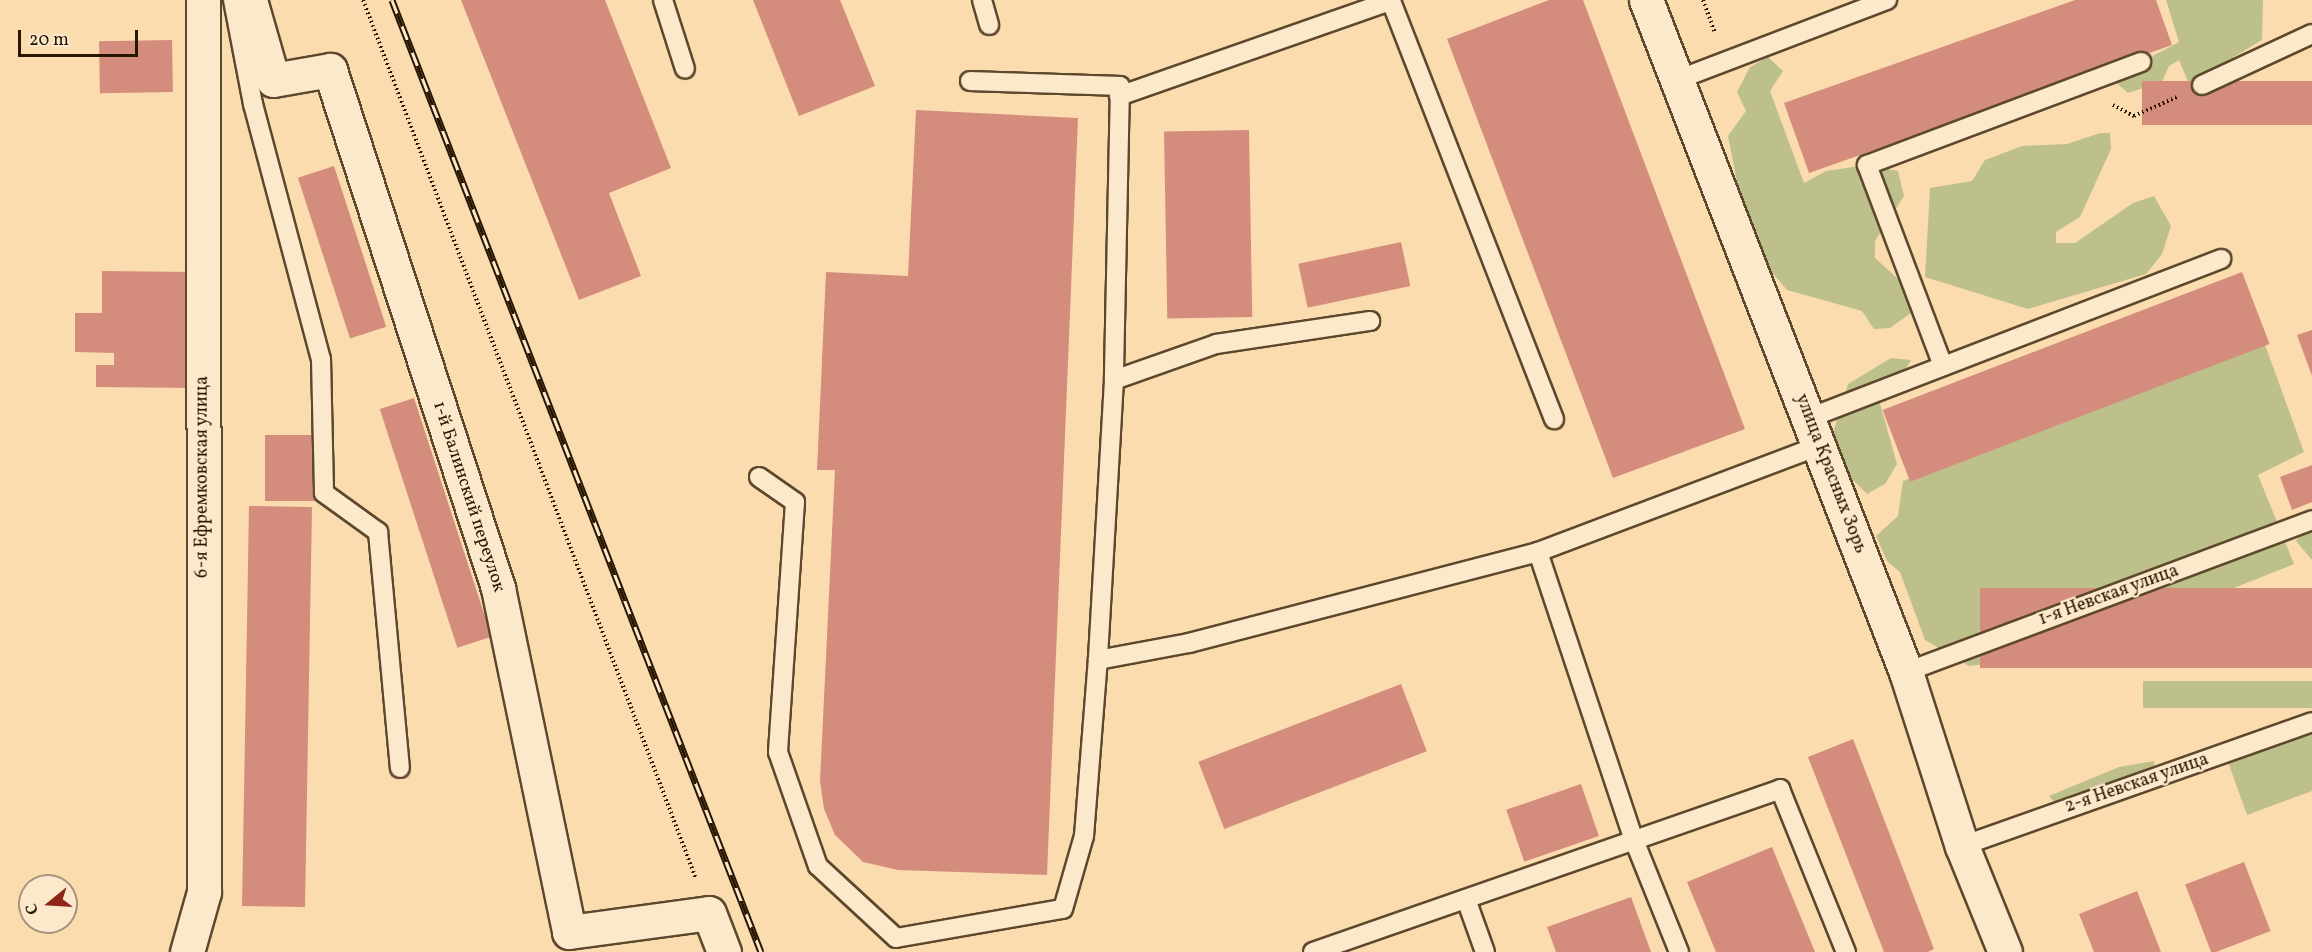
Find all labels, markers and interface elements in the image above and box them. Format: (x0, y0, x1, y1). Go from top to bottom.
scale bar (21, 18, 141, 56)
text: 20 m (29, 28, 69, 53)
street label: 6-я Ефремковская улица (192, 376, 214, 578)
street label: улица Красных Зорь (1790, 391, 1870, 557)
street label: 1-й Балинский переулок (427, 399, 509, 595)
street label: 1-я Невская улица (2036, 561, 2182, 631)
street label: 2-я Невская улица (2062, 749, 2212, 819)
north arrow (18, 874, 78, 934)
text: С (21, 901, 45, 917)

